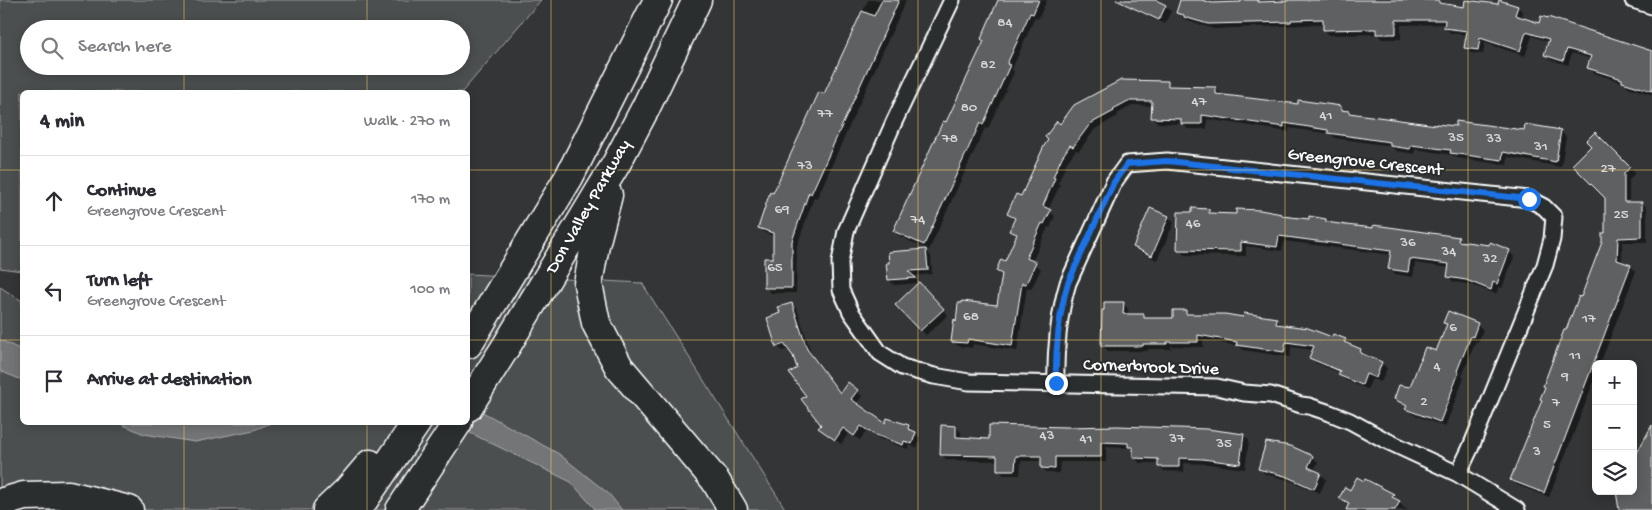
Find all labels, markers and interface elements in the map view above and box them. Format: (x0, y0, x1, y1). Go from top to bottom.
house number: 84 (997, 14, 1013, 32)
search box (20, 20, 470, 75)
icon: search (38, 34, 66, 62)
text: Search here (78, 36, 172, 59)
house number: 82 (980, 56, 996, 74)
house number: 47 (1192, 93, 1208, 111)
house number: 80 (961, 99, 978, 117)
house number: 77 (816, 105, 834, 123)
house number: 41 (1319, 107, 1333, 125)
text: 4 min (40, 110, 84, 135)
text: Walk · 270 m (364, 113, 450, 132)
house number: 35 (1447, 129, 1464, 147)
house number: 78 (941, 130, 958, 148)
house number: 33 (1485, 130, 1502, 148)
street label: Don Valley Parkway (542, 136, 636, 279)
house number: 31 (1533, 138, 1548, 156)
street label: Greengrove Crescent (1287, 144, 1445, 182)
house number: 73 (796, 157, 813, 175)
house number: 27 (1600, 160, 1617, 178)
text: Continue (87, 180, 156, 203)
icon: ahead (40, 187, 68, 215)
route start (1518, 188, 1541, 211)
text: 170 m (411, 191, 450, 210)
house number: 69 (774, 201, 790, 219)
text: Greengrove Crescent (87, 203, 225, 222)
house number: 25 (1613, 206, 1629, 224)
house number: 74 (910, 211, 925, 229)
house number: 46 (1186, 215, 1201, 233)
house number: 36 (1399, 234, 1416, 252)
house number: 34 (1441, 243, 1456, 261)
house number: 32 (1481, 250, 1498, 268)
house number: 65 (767, 259, 783, 277)
text: Turn left (87, 270, 151, 293)
icon: left (40, 277, 68, 305)
text: 100 m (410, 281, 450, 300)
text: Greengrove Crescent (87, 293, 225, 312)
house number: 68 (963, 308, 979, 326)
house number: 17 (1581, 310, 1597, 328)
house number: 6 (1449, 319, 1457, 337)
house number: 11 (1568, 347, 1581, 365)
street label: Cornerbrook Drive (1083, 355, 1220, 381)
house number: 4 (1433, 358, 1441, 376)
map controls (1592, 360, 1637, 495)
button: + (1592, 360, 1637, 405)
icon: arrive (40, 367, 68, 395)
house number: 9 (1560, 368, 1569, 386)
text: Arrive at destination (87, 369, 251, 392)
route end (1045, 372, 1068, 395)
house number: 2 (1420, 393, 1428, 411)
house number: 7 (1551, 394, 1561, 412)
button: − (1592, 405, 1637, 450)
house number: 5 (1543, 416, 1551, 434)
house number: 43 (1040, 427, 1055, 445)
house number: 41 (1079, 430, 1093, 448)
house number: 37 (1168, 430, 1186, 448)
house number: 35 (1215, 435, 1232, 453)
house number: 3 (1532, 443, 1541, 461)
button: layers (1592, 450, 1637, 495)

